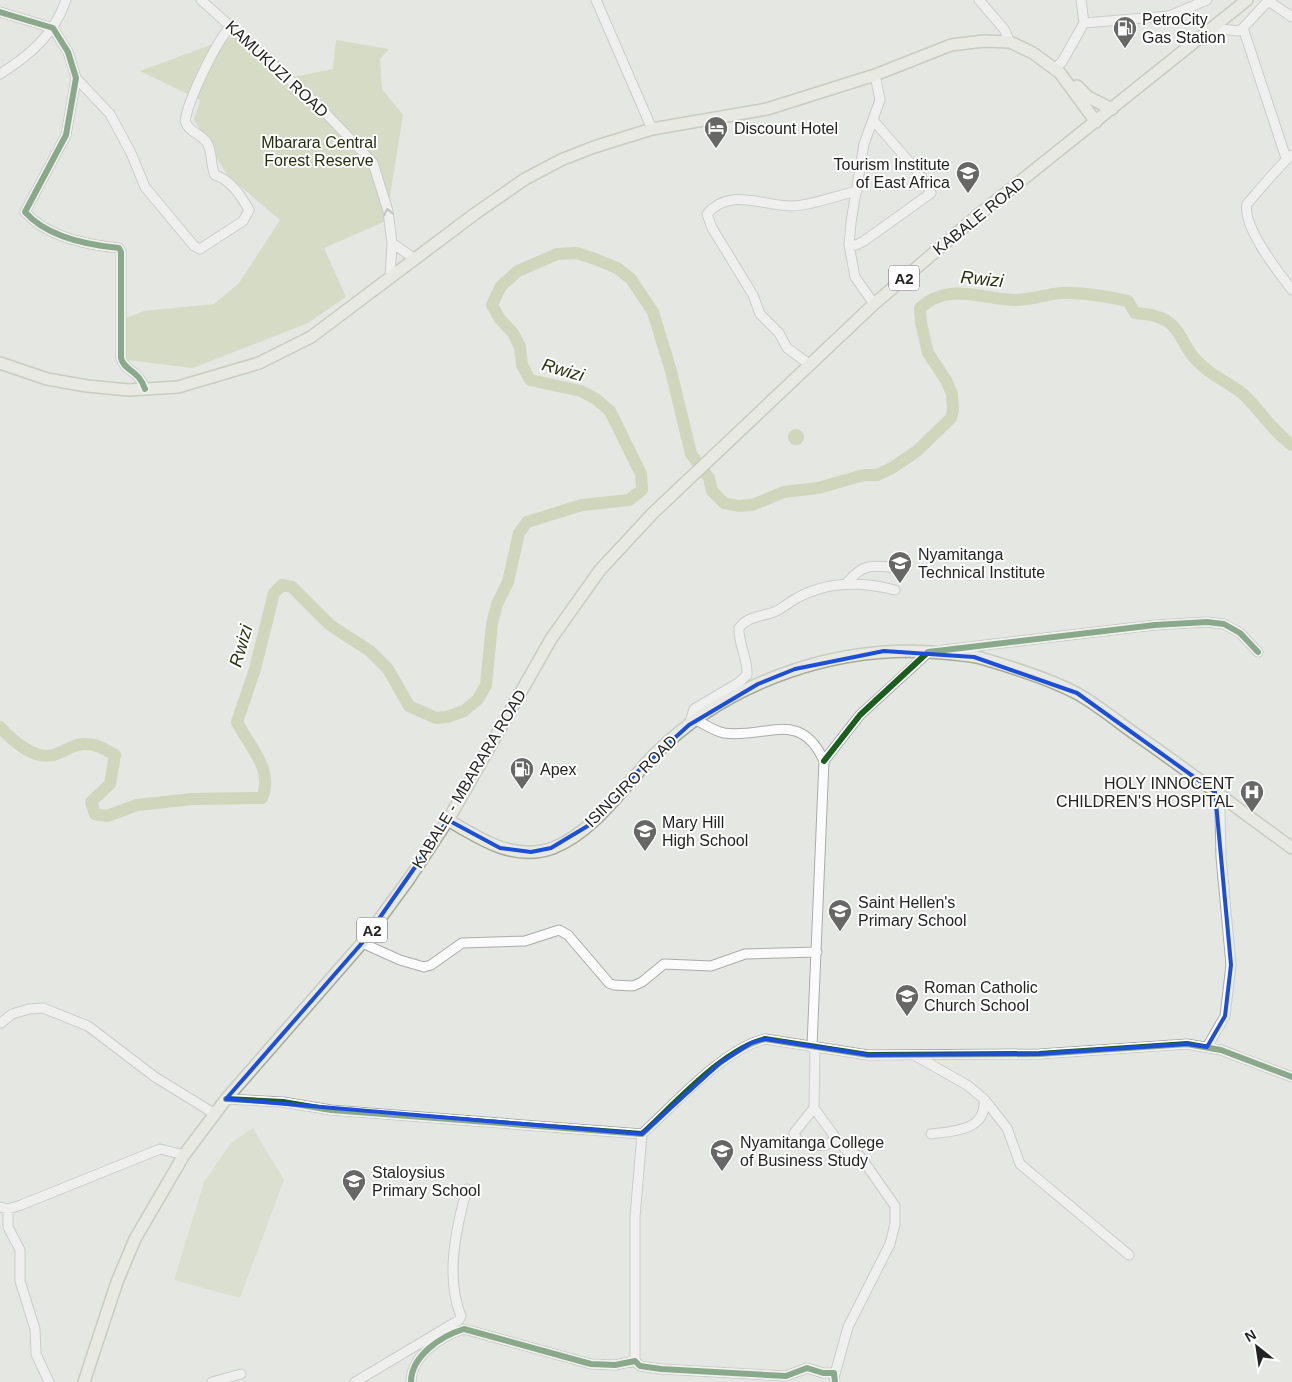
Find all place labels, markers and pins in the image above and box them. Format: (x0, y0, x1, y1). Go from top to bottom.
place label: PetroCity Gas Station (1142, 11, 1226, 46)
fuel station icon: PetroCity Gas Station (1112, 15, 1138, 49)
hotel icon: Discount Hotel (703, 115, 729, 149)
place label: Discount Hotel (734, 120, 838, 137)
place label: Tourism Institute of East Africa (834, 156, 950, 191)
school or university icon: Tourism Institute of East Africa (955, 160, 981, 194)
place label: Nyamitanga Technical Institute (918, 546, 1045, 581)
school or university icon: Nyamitanga Technical Institute (887, 550, 913, 584)
fuel station icon: Apex (509, 756, 535, 790)
place label: Apex (540, 761, 576, 778)
place label: HOLY INNOCENT CHILDREN'S HOSPITAL (1056, 775, 1234, 810)
hospital icon: HOLY INNOCENT CHILDREN'S HOSPITAL (1239, 779, 1265, 813)
place label: Mary Hill High School (662, 814, 748, 849)
school or university icon: Mary Hill High School (632, 818, 658, 852)
place label: Saint Hellen's Primary School (858, 894, 966, 929)
school or university icon: Saint Hellen's Primary School (827, 898, 853, 932)
place label: Roman Catholic Church School (924, 979, 1038, 1014)
school or university icon: Roman Catholic Church School (894, 983, 920, 1017)
place label: Nyamitanga College of Business Study (740, 1134, 884, 1169)
school or university icon: Nyamitanga College of Business Study (709, 1138, 735, 1172)
place label: Staloysius Primary School (372, 1164, 480, 1199)
school or university icon: Staloysius Primary School (341, 1168, 367, 1202)

